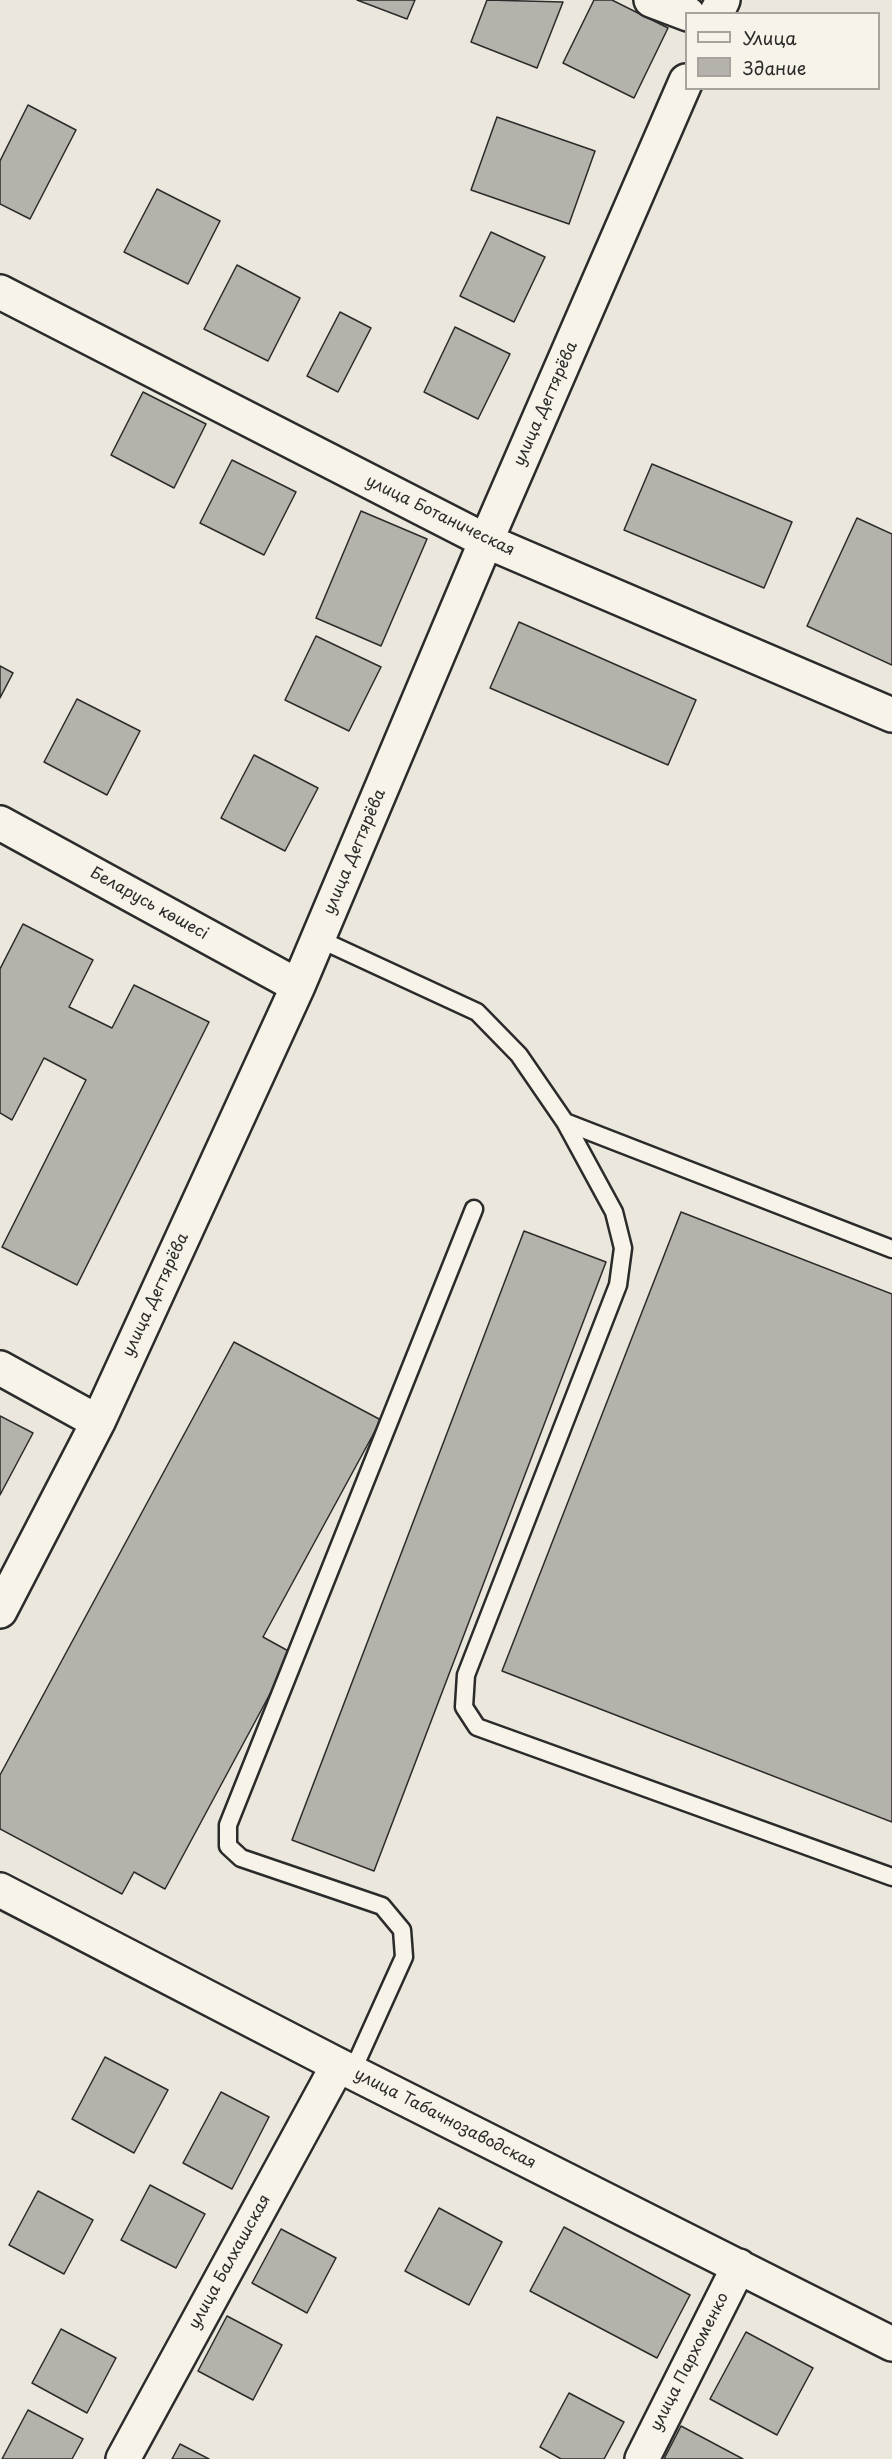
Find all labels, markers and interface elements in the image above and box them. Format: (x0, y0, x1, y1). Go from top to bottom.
legend (685, 12, 880, 90)
text: Улица (743, 24, 797, 51)
text: Здание (743, 54, 806, 81)
street label: улица Дегтярёва (510, 339, 582, 469)
street label: улица Ботаническая (362, 472, 518, 560)
street label: улица Дегтярёва (320, 786, 390, 918)
street label: Беларусь көшесі (87, 864, 211, 944)
street label: улица Дегтярёва (119, 1230, 193, 1360)
street label: улица Табачнозаводская (351, 2065, 539, 2173)
street label: улица Балхашская (185, 2191, 275, 2333)
street label: улица Пархоменко (647, 2290, 733, 2434)

